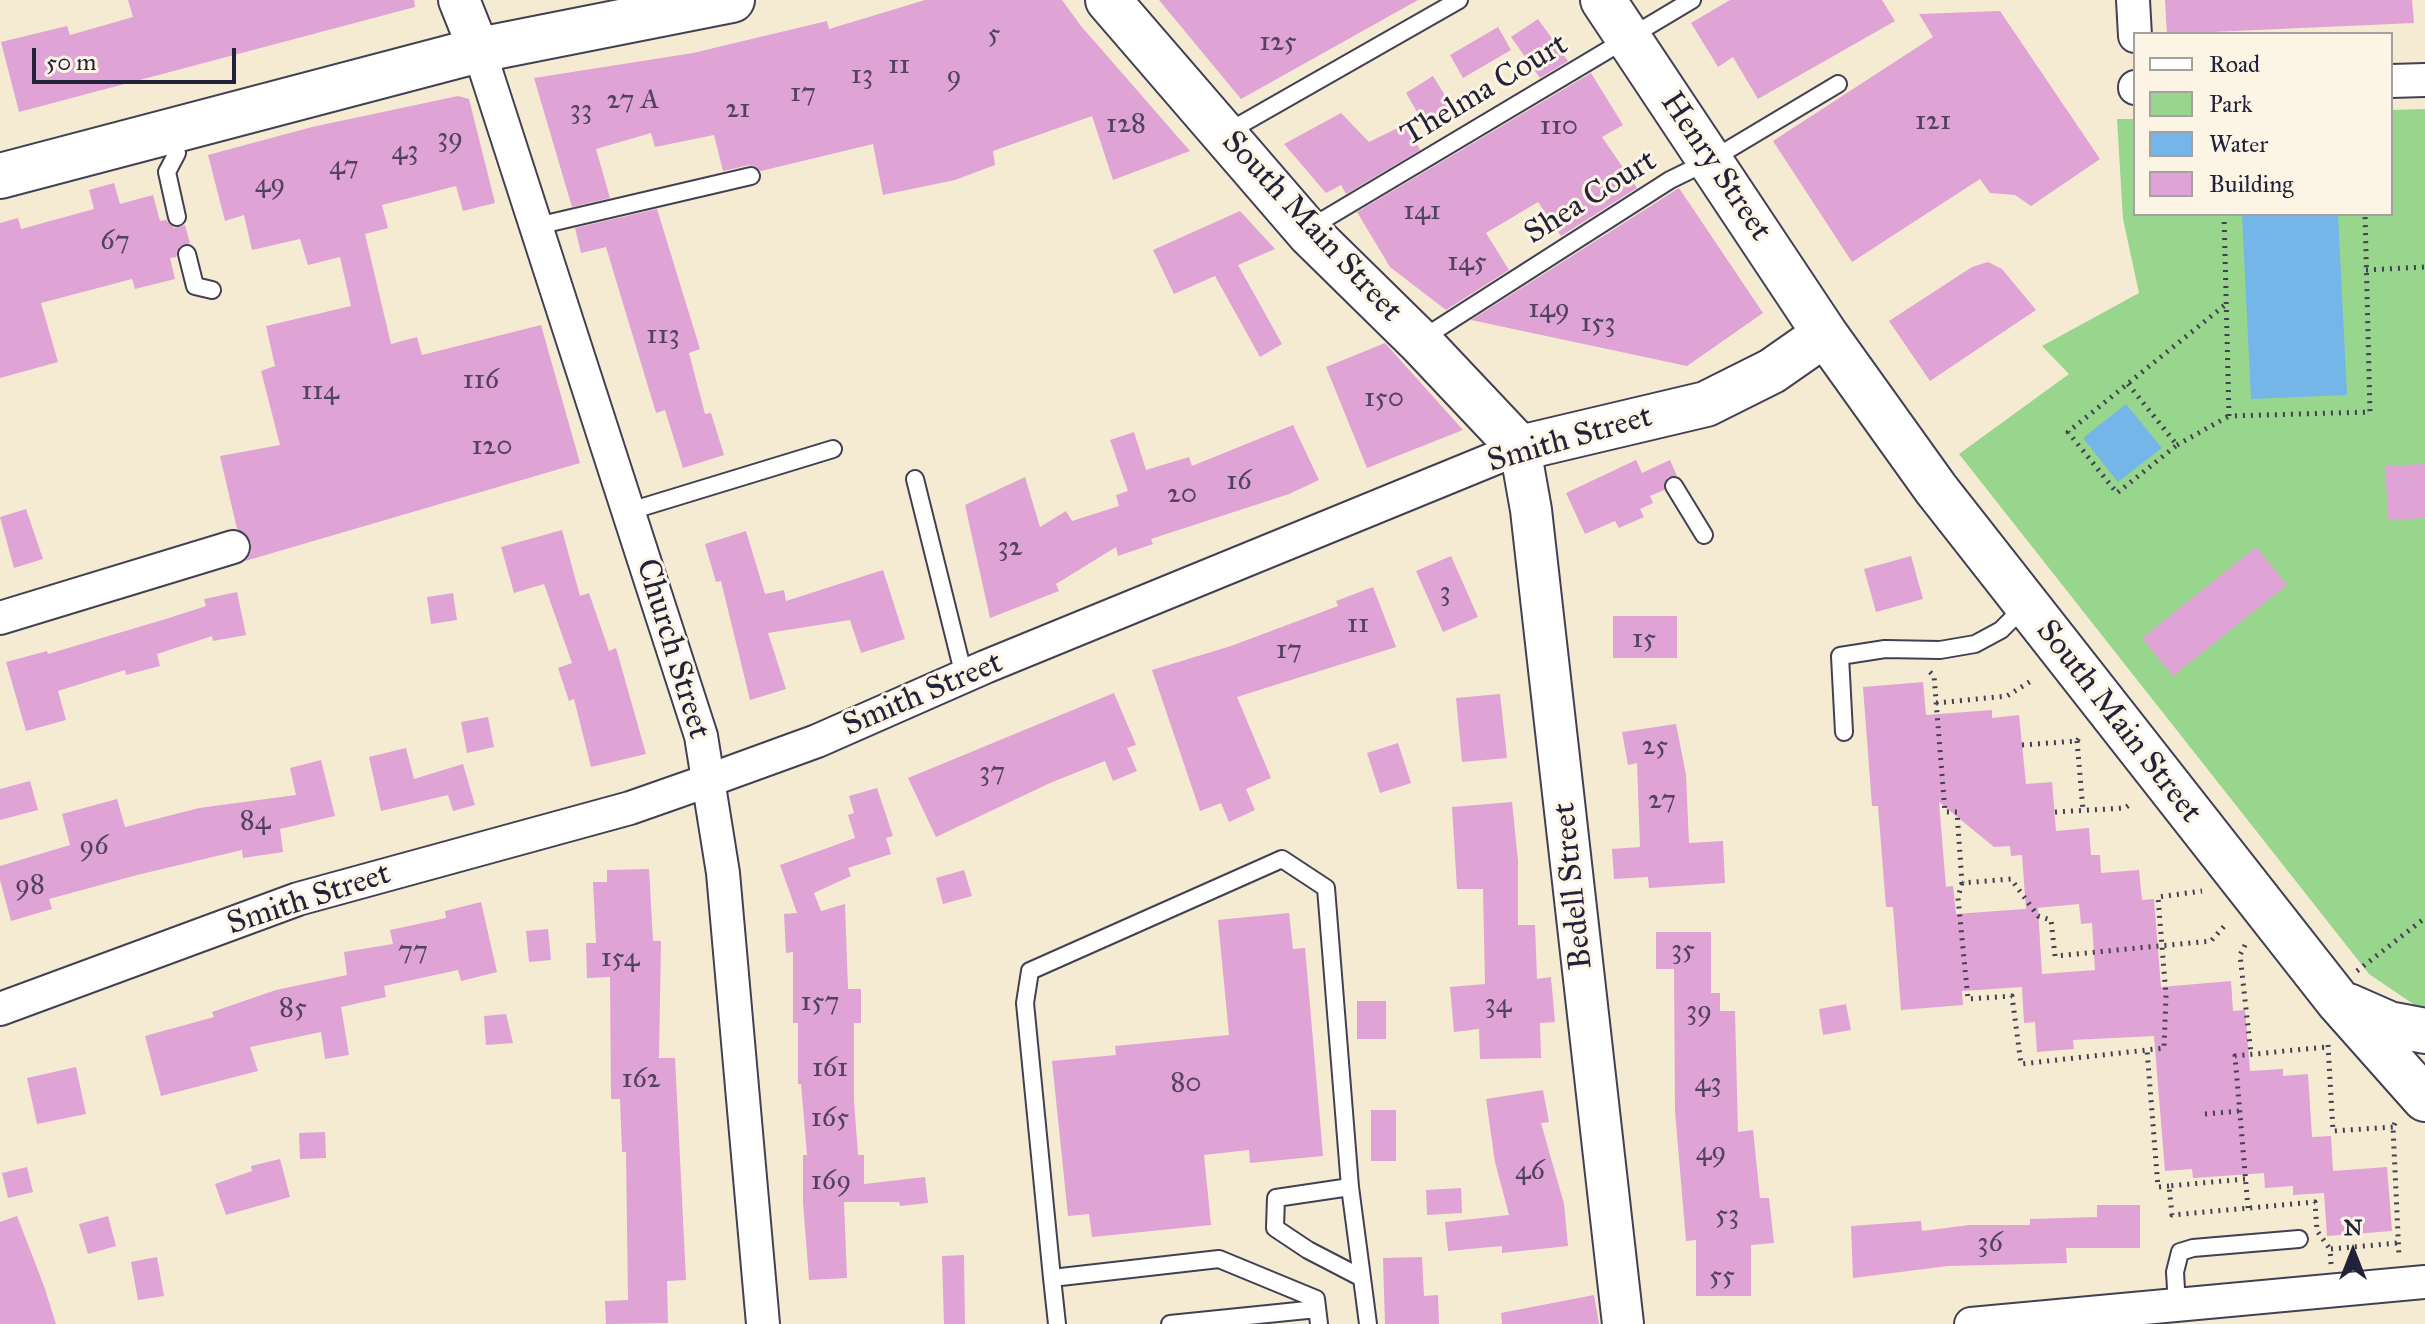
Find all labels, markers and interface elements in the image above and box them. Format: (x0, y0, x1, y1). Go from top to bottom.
house number: 5 (987, 18, 1001, 52)
house number: 125 (1259, 26, 1297, 60)
street label: Thelma Court (1395, 26, 1575, 156)
scale bar (36, 32, 240, 82)
legend (2133, 32, 2393, 216)
text: 50 m (46, 47, 96, 77)
house number: 11 (888, 49, 910, 83)
text: Road (2209, 49, 2260, 79)
house number: 13 (851, 59, 873, 93)
house number: 9 (946, 60, 962, 94)
house number: 17 (790, 77, 816, 111)
house number: 27 A (607, 84, 659, 118)
street label: Henry Street (1651, 85, 1779, 249)
text: Park (2209, 89, 2252, 119)
house number: 21 (726, 93, 750, 127)
house number: 33 (570, 94, 592, 128)
house number: 121 (1915, 105, 1951, 139)
house number: 128 (1106, 108, 1146, 142)
house number: 110 (1540, 110, 1578, 144)
house number: 39 (437, 122, 463, 156)
street label: South Main Street (1213, 124, 1409, 330)
text: Water (2209, 129, 2268, 159)
house number: 43 (392, 135, 418, 169)
street label: Shea Court (1518, 142, 1664, 254)
house number: 47 (329, 150, 359, 184)
house number: 49 (255, 168, 285, 202)
text: Building (2209, 169, 2294, 199)
house number: 141 (1403, 195, 1441, 229)
house number: 67 (100, 225, 130, 259)
house number: 145 (1447, 246, 1487, 280)
house number: 149 (1528, 293, 1570, 327)
house number: 153 (1580, 307, 1616, 341)
house number: 113 (646, 319, 680, 353)
house number: 116 (463, 364, 499, 398)
house number: 114 (301, 375, 339, 409)
house number: 150 (1364, 382, 1404, 416)
street label: Smith Street (1483, 398, 1657, 482)
house number: 120 (471, 430, 513, 464)
house number: 16 (1226, 465, 1252, 499)
house number: 20 (1167, 478, 1197, 512)
house number: 32 (997, 531, 1023, 565)
street label: Church Street (626, 554, 718, 744)
house number: 3 (1439, 576, 1451, 610)
house number: 11 (1347, 608, 1369, 642)
street label: South Main Street (2027, 613, 2209, 831)
house number: 15 (1632, 623, 1656, 657)
house number: 17 (1276, 634, 1302, 668)
street label: Smith Street (838, 644, 1008, 746)
house number: 25 (1642, 730, 1668, 764)
house number: 37 (979, 756, 1005, 790)
house number: 27 (1648, 784, 1676, 818)
street label: Bedell Street (1546, 801, 1602, 971)
house number: 84 (240, 805, 270, 839)
house number: 96 (79, 830, 109, 864)
street label: Smith Street (222, 856, 396, 944)
house number: 98 (15, 869, 45, 903)
house number: 35 (1671, 934, 1695, 968)
house number: 77 (398, 935, 428, 969)
house number: 154 (601, 942, 639, 976)
house number: 157 (801, 986, 839, 1020)
house number: 34 (1485, 988, 1511, 1022)
house number: 85 (279, 992, 307, 1026)
house number: 39 (1686, 995, 1712, 1029)
house number: 161 (812, 1052, 848, 1086)
house number: 162 (621, 1063, 661, 1097)
house number: 80 (1170, 1067, 1202, 1101)
house number: 43 (1695, 1067, 1721, 1101)
house number: 165 (811, 1102, 849, 1136)
house number: 49 (1696, 1136, 1726, 1170)
house number: 46 (1515, 1155, 1545, 1189)
house number: 169 (811, 1165, 851, 1199)
house number: 53 (1715, 1199, 1739, 1233)
north arrow (2313, 1212, 2393, 1292)
text: N (2344, 1214, 2362, 1241)
house number: 36 (1977, 1227, 2003, 1261)
house number: 55 (1709, 1260, 1735, 1294)

